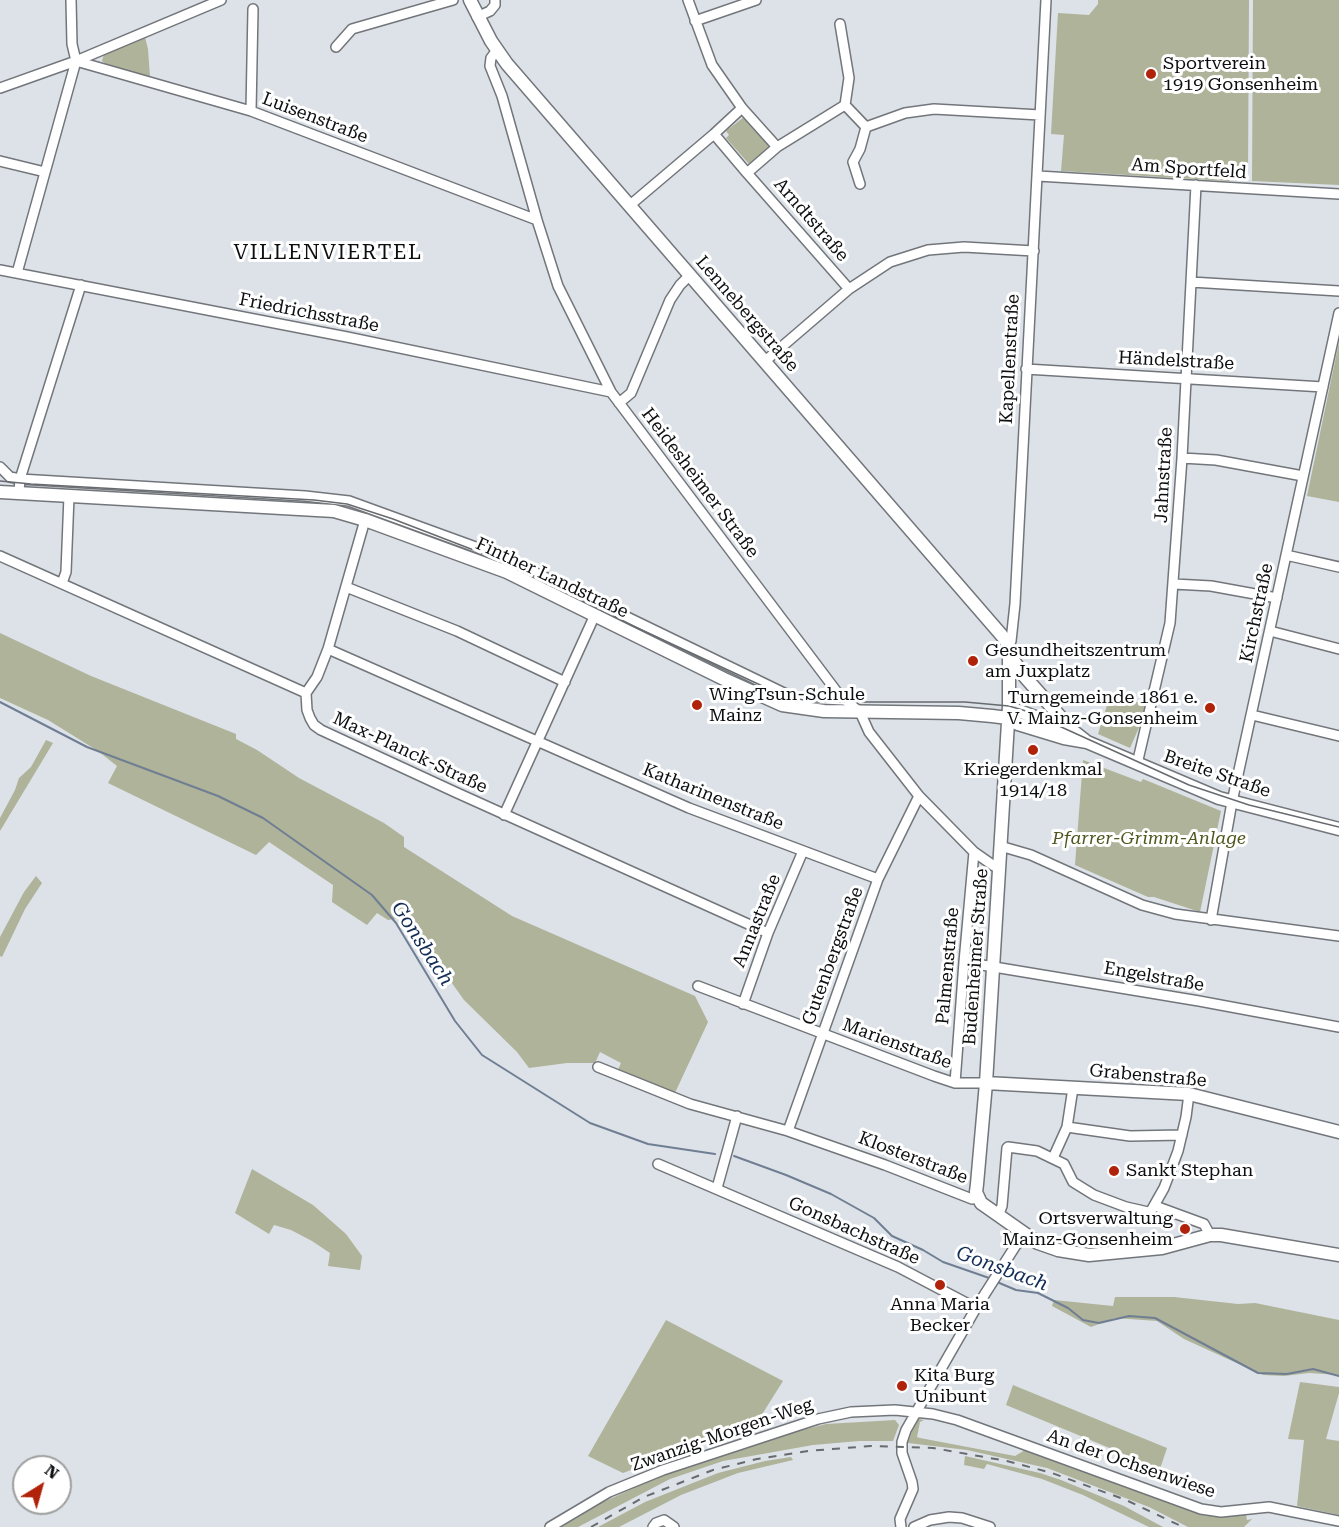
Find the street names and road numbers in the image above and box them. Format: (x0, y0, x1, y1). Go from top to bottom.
street label: Luisenstraße (259, 88, 371, 148)
street label: Am Sportfeld (1131, 154, 1247, 184)
street label: Arndtstraße (769, 174, 853, 266)
street label: Lennebergstraße (691, 252, 803, 376)
street label: Friedrichsstraße (237, 289, 381, 337)
street label: Kapellenstraße (996, 294, 1024, 424)
street label: Händelstraße (1117, 347, 1235, 375)
street label: Heidesheimer Straße (637, 404, 763, 562)
street label: Jahnstraße (1151, 426, 1177, 524)
street label: Finther Landstraße (472, 533, 632, 623)
street label: Kirchstraße (1236, 561, 1278, 665)
street label: Max-Planck-Straße (329, 708, 491, 798)
street label: Breite Straße (1161, 746, 1273, 802)
street label: Katharinenstraße (639, 759, 787, 835)
street label: Budenheimer Straße (959, 868, 993, 1046)
street label: Annastraße (728, 871, 786, 971)
street label: Gutenbergstraße (798, 884, 868, 1028)
street label: Palmenstraße (932, 906, 964, 1026)
street label: Engelstraße (1102, 958, 1206, 996)
street label: Marienstraße (839, 1014, 955, 1074)
street label: Grabenstraße (1089, 1060, 1207, 1092)
street label: Klosterstraße (855, 1127, 971, 1189)
street label: Gonsbachstraße (785, 1192, 923, 1270)
street label: Zwanzig-Morgen-Weg (628, 1394, 816, 1476)
street label: An der Ochsenwiese (1044, 1425, 1218, 1503)

